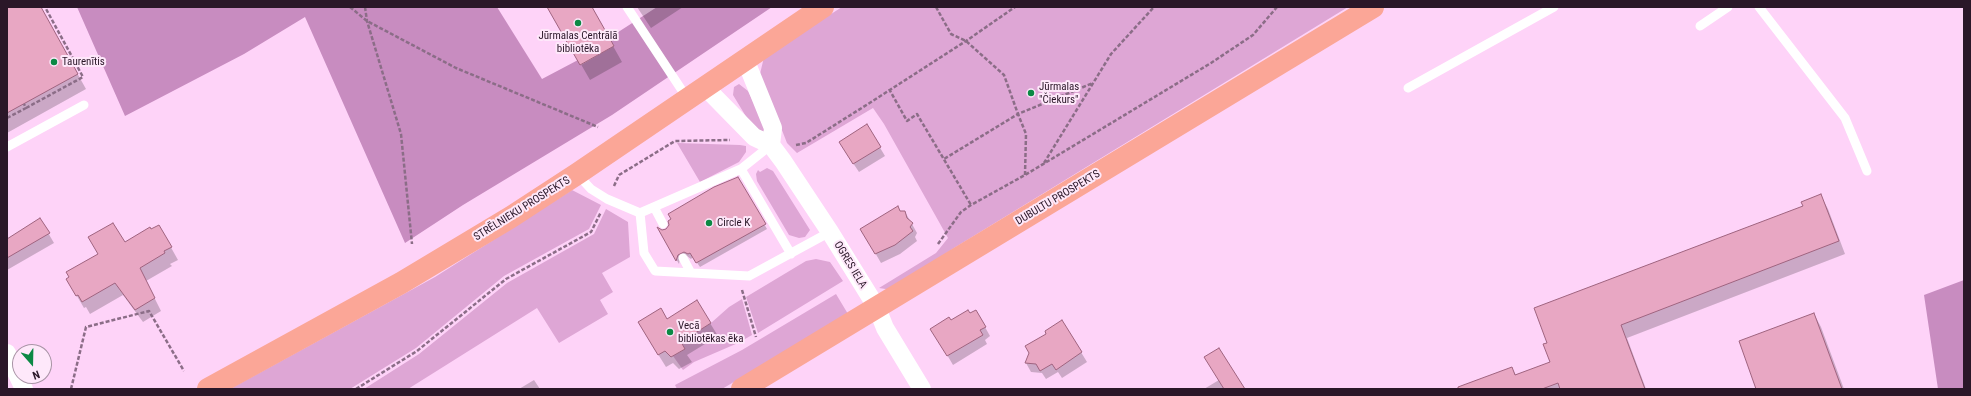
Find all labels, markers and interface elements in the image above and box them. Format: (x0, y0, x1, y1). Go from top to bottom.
marker: Jūrmalas Centrālā bibliotēka (573, 18, 583, 28)
place label: Jūrmalas Centrālā bibliotēka (538, 29, 618, 55)
place label: Taurenītis (62, 55, 105, 69)
marker: Taurenītis (49, 57, 59, 67)
place label: Jūrmalas "Čiekurs" (1039, 80, 1079, 106)
marker: Jūrmalas "Čiekurs" (1026, 88, 1036, 98)
street label: DUBULTU PROSPEKTS (1013, 168, 1103, 228)
street label: STRĒLNIEKU PROSPEKTS (471, 174, 573, 244)
place label: Circle K (717, 216, 750, 230)
marker: Circle K (704, 218, 714, 228)
street label: OGRES IELA (831, 239, 869, 291)
place label: Vecā bibliotēkas ēka (678, 319, 744, 345)
marker: Vecā bibliotēkas ēka (665, 327, 675, 337)
north arrow (12, 344, 52, 384)
text: N (31, 368, 41, 382)

